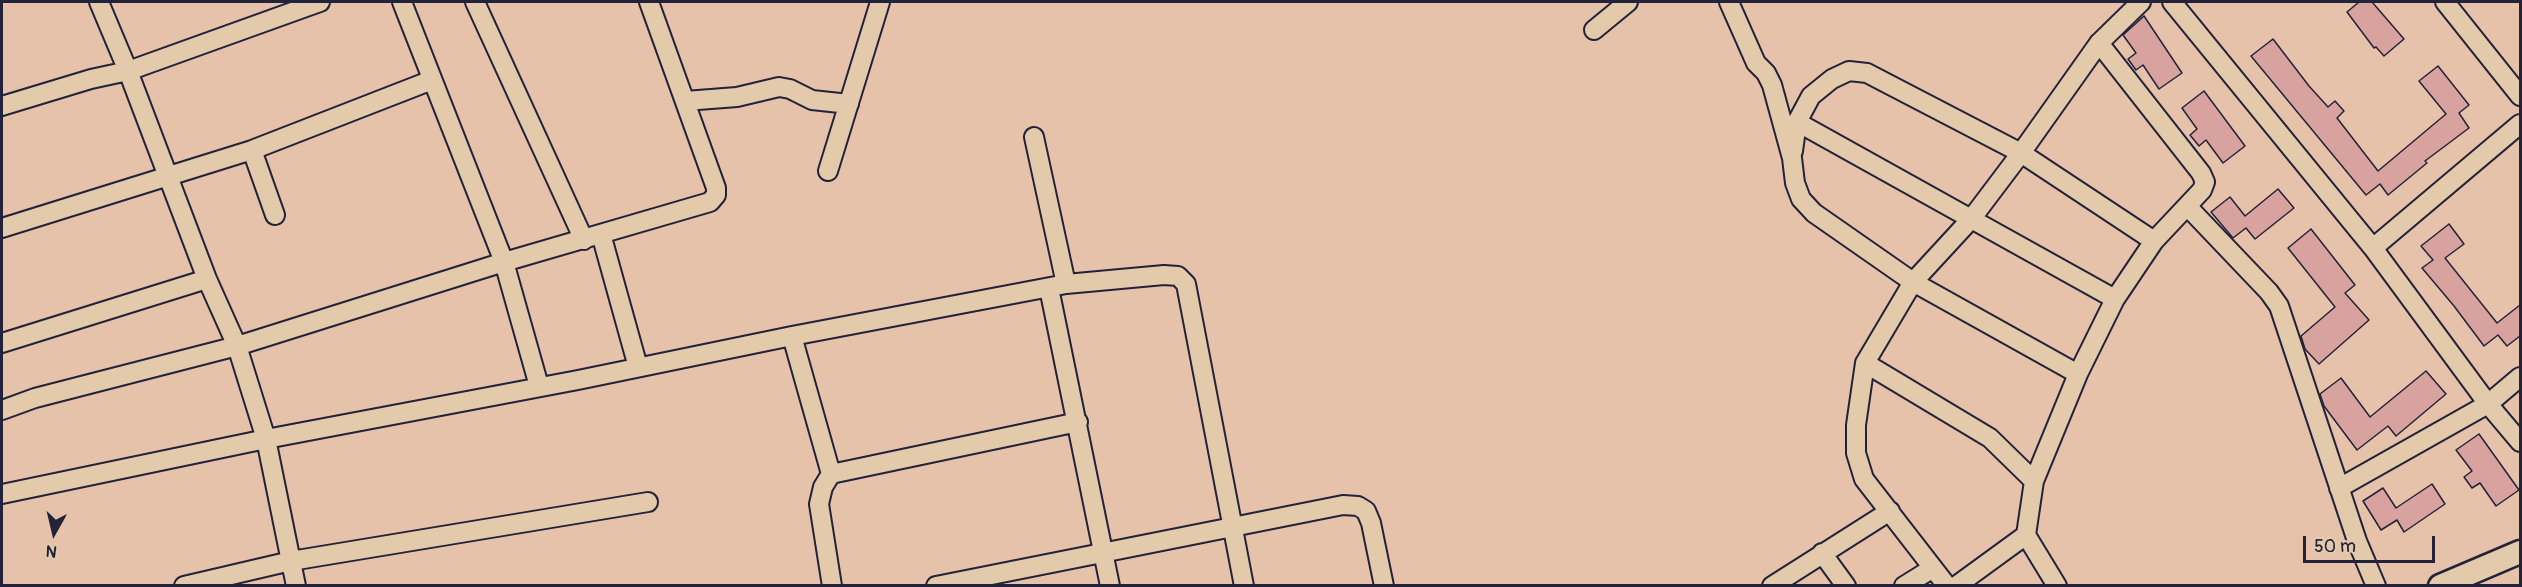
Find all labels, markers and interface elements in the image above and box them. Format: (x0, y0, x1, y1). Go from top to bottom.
north arrow (24, 503, 84, 563)
scale bar (2306, 524, 2438, 562)
text: 50 m (2314, 535, 2356, 558)
text: N (45, 540, 58, 561)

